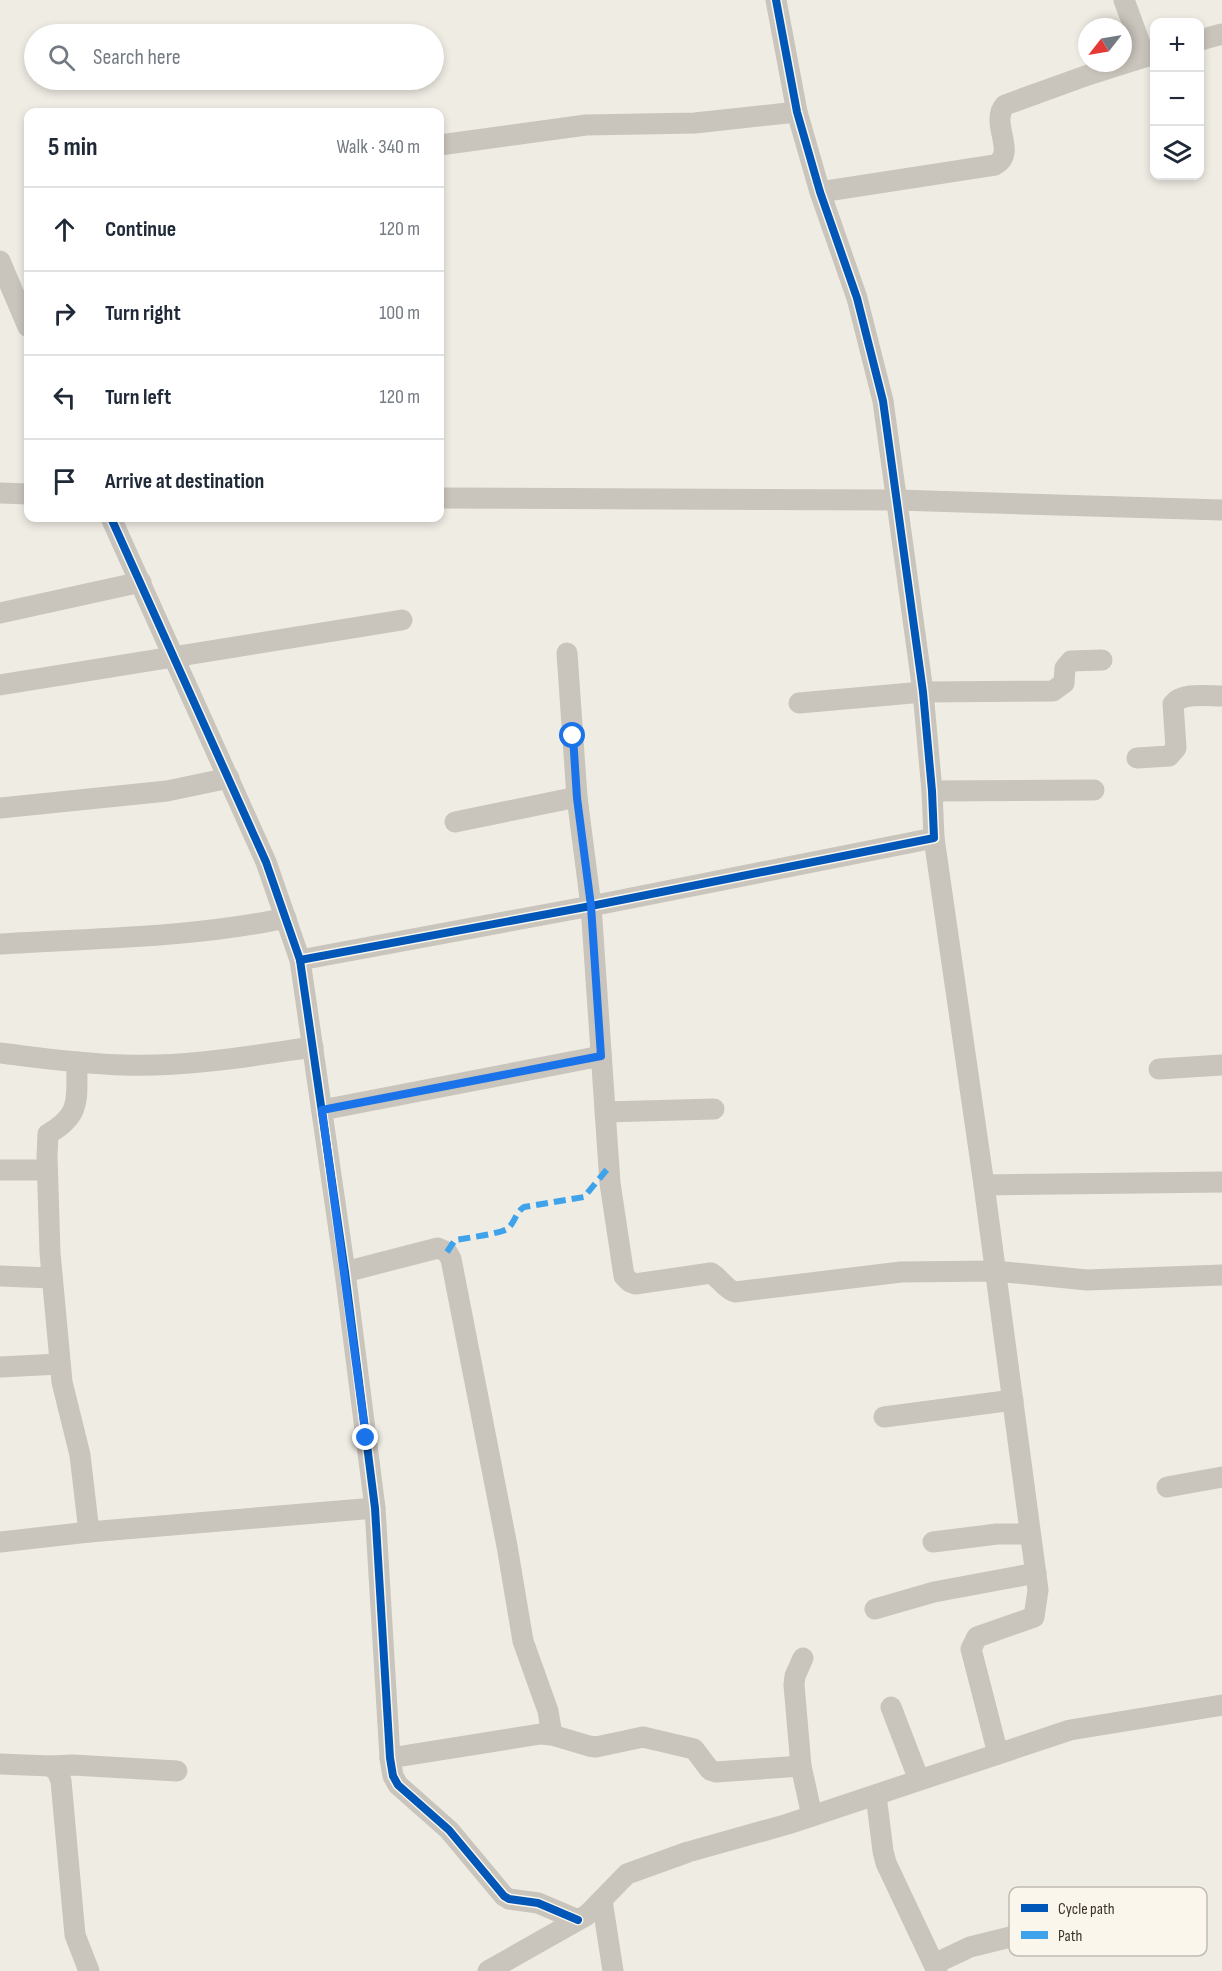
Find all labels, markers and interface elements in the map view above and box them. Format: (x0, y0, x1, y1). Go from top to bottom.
north arrow (1078, 18, 1132, 72)
map controls (1150, 18, 1204, 180)
button: + (1150, 18, 1204, 72)
search box (24, 24, 444, 90)
icon: search (45, 41, 78, 74)
text: Search here (93, 44, 180, 71)
button: − (1150, 72, 1204, 126)
button: layers (1150, 126, 1204, 180)
text: 5 min (48, 132, 98, 163)
text: Walk · 340 m (336, 135, 420, 159)
icon: ahead (48, 213, 81, 246)
text: Continue (105, 216, 176, 243)
text: 120 m (380, 217, 420, 241)
icon: right (48, 297, 81, 330)
text: Turn right (105, 300, 181, 327)
text: 100 m (379, 301, 420, 325)
icon: left (48, 381, 81, 414)
text: Turn left (105, 384, 171, 411)
text: 120 m (380, 385, 420, 409)
icon: arrive (48, 465, 81, 498)
text: Arrive at destination (105, 468, 264, 495)
route start (559, 722, 585, 748)
route end (352, 1424, 378, 1450)
legend (1009, 1887, 1207, 1956)
text: Cycle path (1058, 1900, 1115, 1919)
text: Path (1058, 1927, 1082, 1946)

